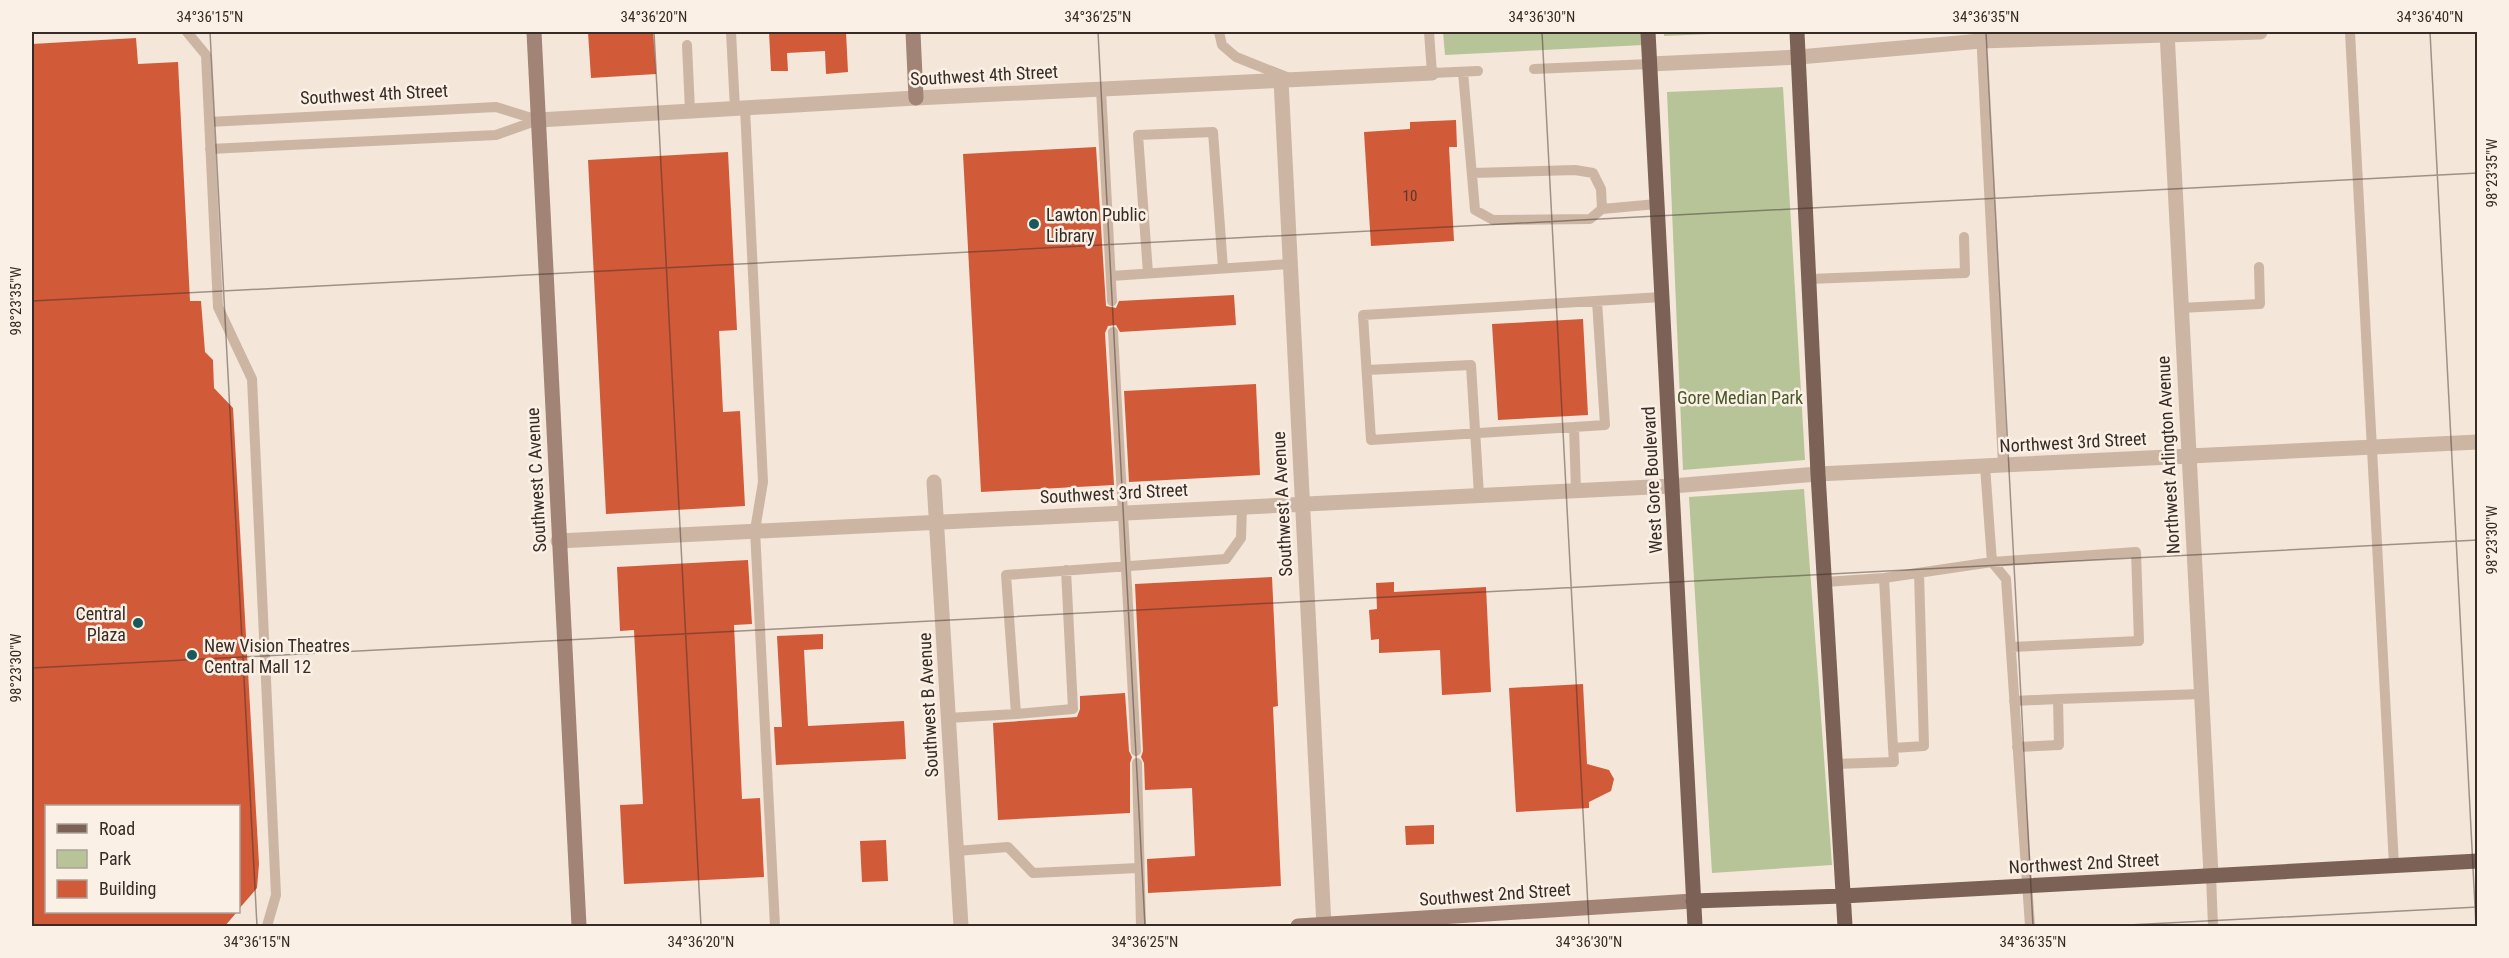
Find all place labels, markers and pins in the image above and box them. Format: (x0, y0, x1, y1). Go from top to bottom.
place label: Lawton Public Library (1046, 204, 1146, 246)
marker: Lawton Public Library (1027, 217, 1041, 231)
place label: Central Plaza (75, 603, 126, 645)
marker: Central Plaza (131, 616, 145, 630)
place label: New Vision Theatres Central Mall 12 (204, 635, 350, 677)
marker: New Vision Theatres Central Mall 12 (185, 648, 199, 662)

